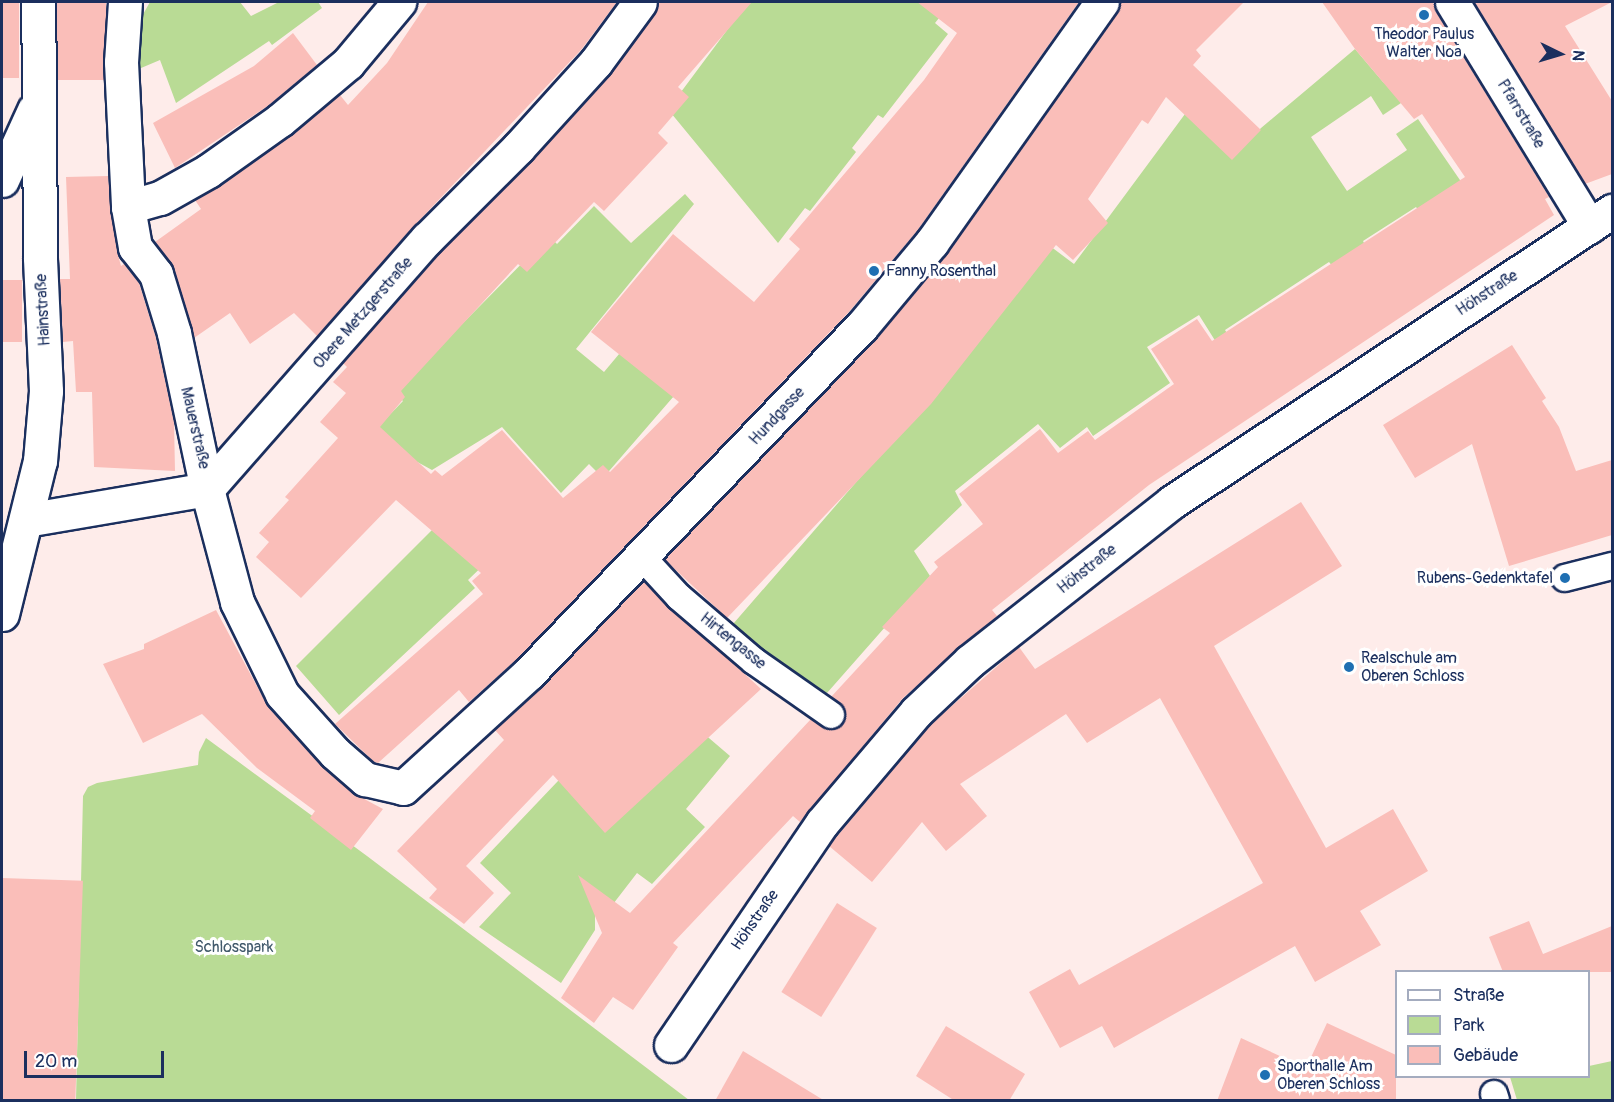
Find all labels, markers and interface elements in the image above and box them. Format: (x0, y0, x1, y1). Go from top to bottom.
marker: Theodor Paulus Walter Noa (1417, 8, 1431, 22)
place label: Theodor Paulus Walter Noa (1374, 24, 1474, 62)
north arrow (1530, 24, 1590, 84)
text: N (1567, 49, 1588, 62)
street label: Pfarrstraße (1493, 76, 1549, 152)
street label: Obere Metzgerstraße (309, 253, 417, 373)
place label: Fanny Rosenthal (886, 261, 996, 281)
marker: Fanny Rosenthal (867, 264, 881, 278)
street label: Höhstraße (1453, 266, 1521, 320)
street label: Hainstraße (32, 273, 54, 347)
street label: Hundgasse (745, 383, 809, 449)
street label: Mauerstraße (176, 385, 214, 471)
street label: Höhstraße (1054, 540, 1120, 598)
place label: Rubens-Gedenktafel (1417, 568, 1553, 588)
marker: Rubens-Gedenktafel (1558, 571, 1572, 585)
street label: Hirtengasse (696, 609, 770, 673)
place label: Realschule am Oberen Schloss (1361, 648, 1464, 686)
marker: Realschule am Oberen Schloss (1342, 660, 1356, 674)
street label: Höhstraße (727, 886, 783, 954)
park label: Schlosspark (194, 937, 274, 957)
legend (1395, 970, 1590, 1078)
text: Straße (1453, 984, 1504, 1007)
text: Park (1453, 1014, 1485, 1037)
scale bar (27, 1039, 166, 1077)
text: Gebäude (1453, 1044, 1518, 1067)
text: 20 m (35, 1050, 77, 1073)
place label: Sporthalle Am Oberen Schloss (1277, 1056, 1380, 1094)
marker: Sporthalle Am Oberen Schloss (1258, 1068, 1272, 1082)

